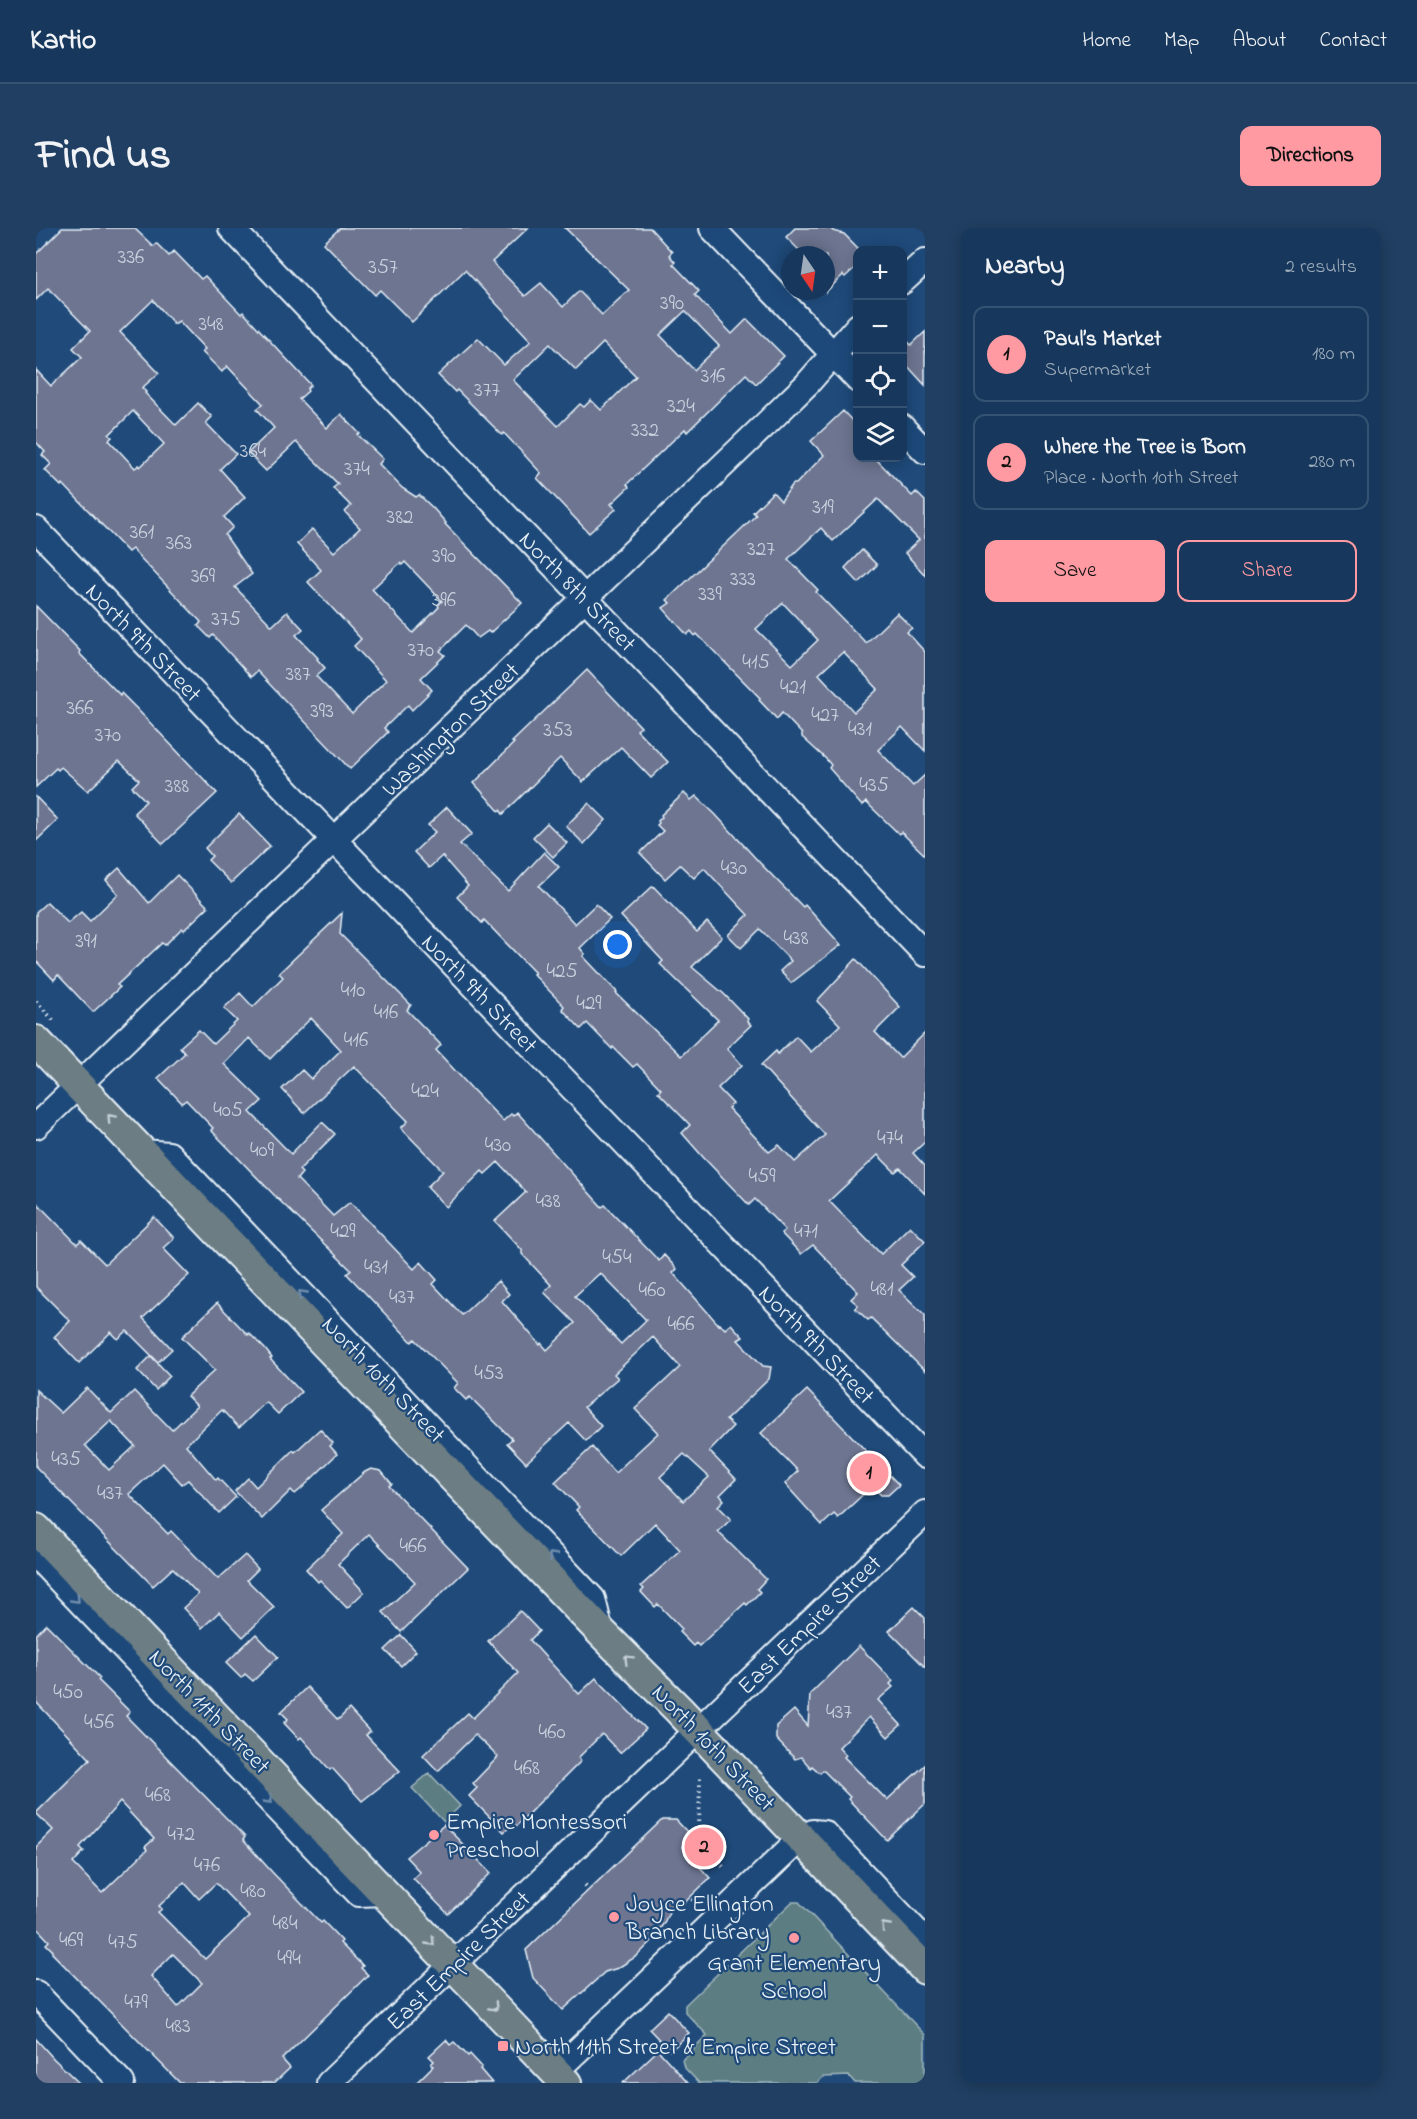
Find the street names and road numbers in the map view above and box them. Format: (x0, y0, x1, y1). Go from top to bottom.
street label: North 8th Street (509, 524, 643, 661)
street label: North 9th Street (76, 576, 209, 712)
street label: Washington Street (374, 655, 529, 806)
street label: North 9th Street (412, 927, 545, 1063)
street label: North 9th Street (749, 1278, 882, 1414)
street label: North 10th Street (312, 1309, 452, 1452)
street label: East Empire Street (731, 1548, 891, 1704)
street label: North 11th Street (139, 1642, 277, 1783)
street label: North 10th Street (642, 1677, 782, 1820)
street label: East Empire Street (380, 1884, 540, 2040)

